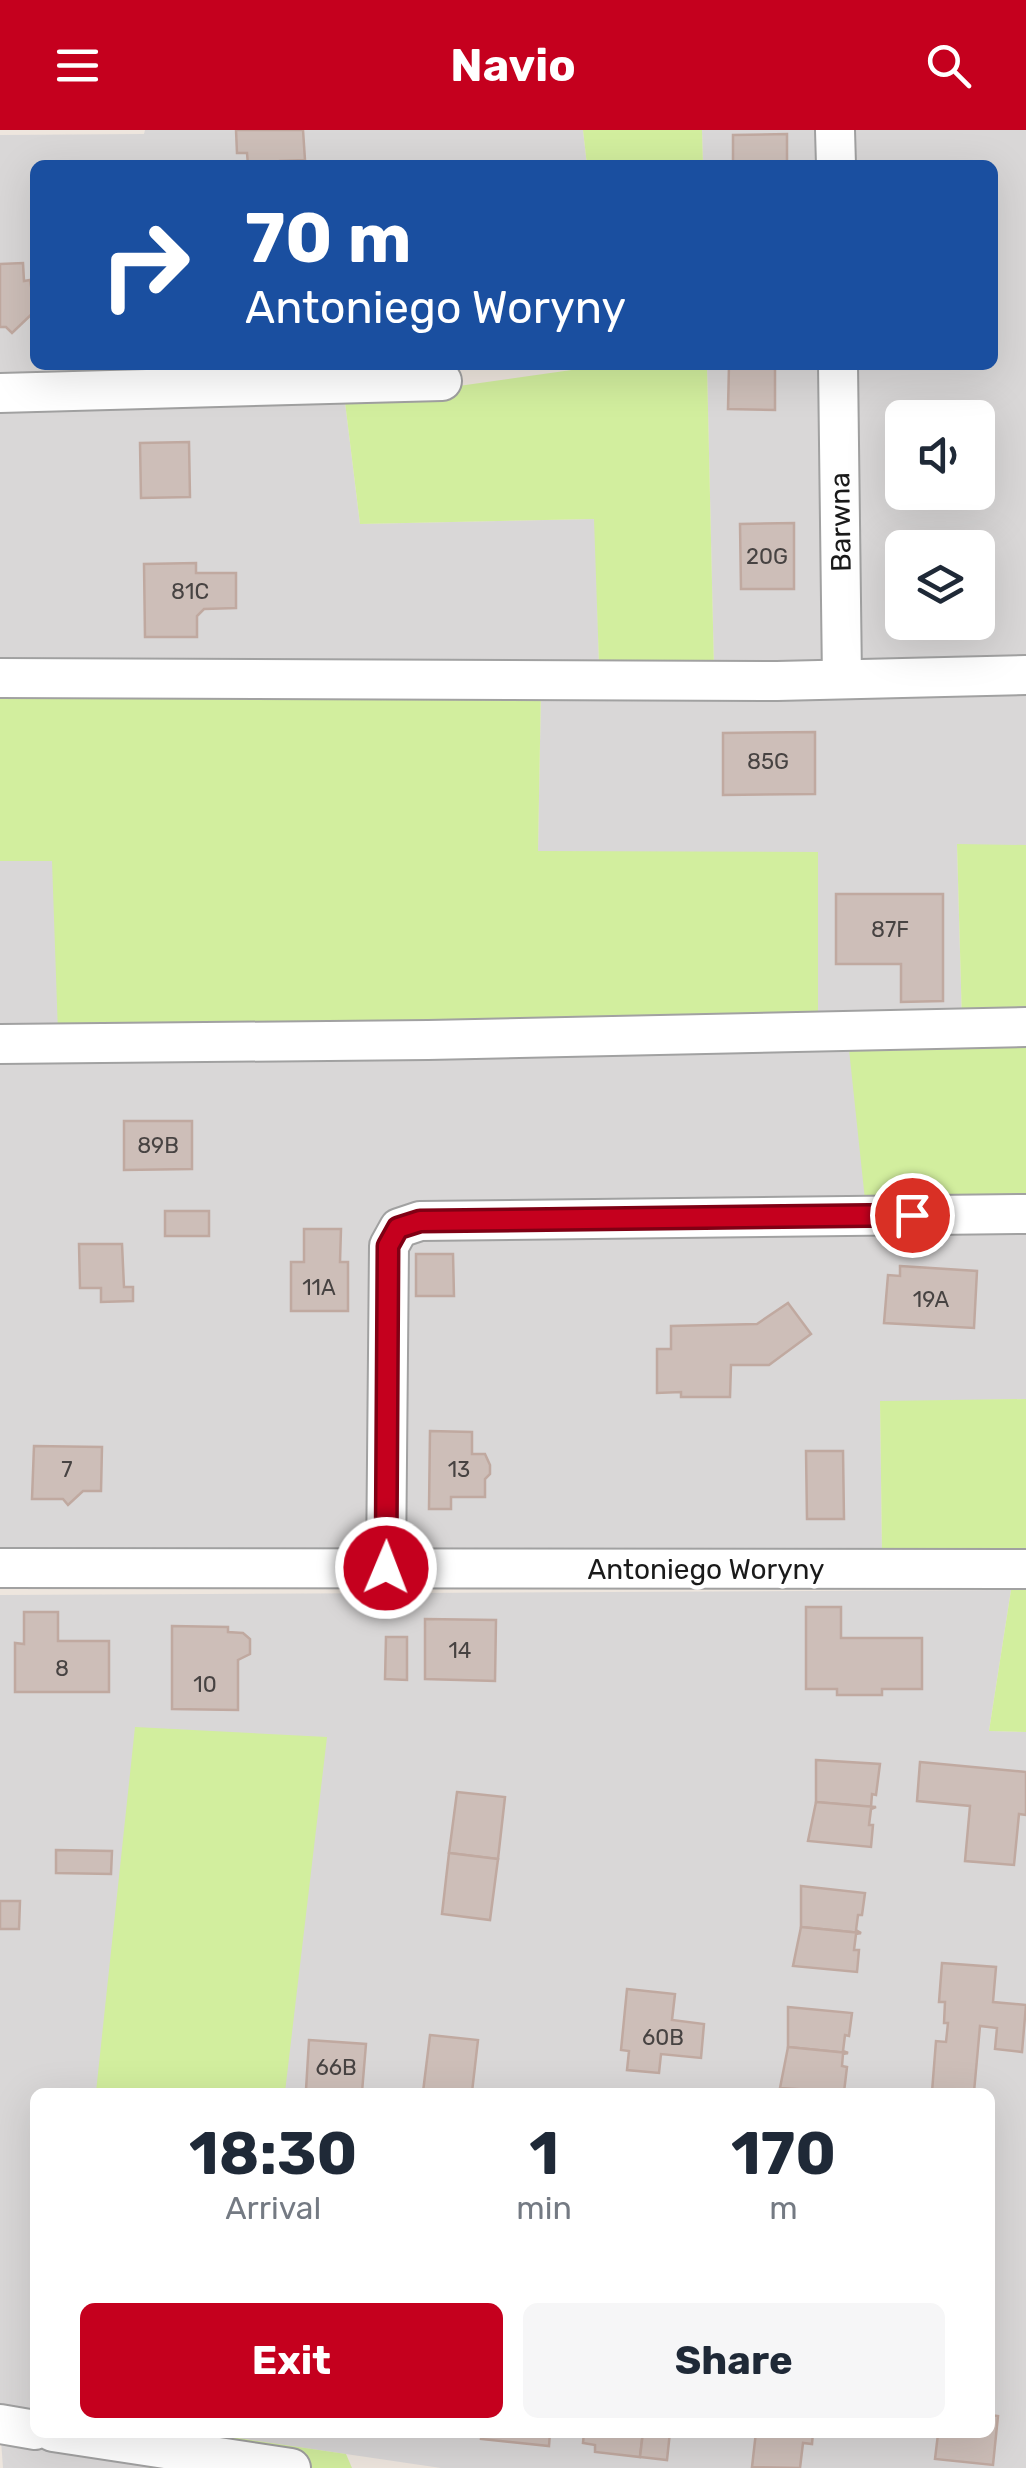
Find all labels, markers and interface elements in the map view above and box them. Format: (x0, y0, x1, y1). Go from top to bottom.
icon: menu (50, 38, 105, 93)
icon: search (921, 38, 976, 93)
text: Navio (450, 39, 576, 92)
text: 70 m (245, 197, 412, 280)
icon: right (80, 200, 210, 330)
text: Antoniego Woryny (245, 281, 626, 334)
map controls (885, 400, 995, 640)
button: sound (885, 400, 995, 510)
street label: Barwna (823, 472, 858, 572)
button: layers (885, 530, 995, 640)
house number: 20G (746, 543, 788, 570)
house number: 81C (171, 578, 209, 605)
house number: 85G (747, 748, 789, 775)
house number: 87F (871, 916, 909, 943)
house number: 89B (137, 1132, 179, 1159)
pin (870, 1173, 955, 1258)
icon: arrive (885, 1188, 940, 1243)
house number: 11A (302, 1274, 336, 1301)
house number: 19A (913, 1286, 949, 1313)
house number: 7 (61, 1456, 73, 1483)
house number: 13 (448, 1456, 470, 1483)
position arrow (334, 1516, 438, 1620)
street label: Antoniego Woryny (587, 1553, 825, 1586)
house number: 14 (448, 1637, 472, 1664)
house number: 8 (55, 1655, 69, 1682)
house number: 10 (193, 1671, 217, 1698)
house number: 60B (642, 2024, 684, 2051)
house number: 66B (315, 2054, 357, 2081)
text: 18:30 (189, 2118, 357, 2189)
text: 1 (529, 2118, 559, 2189)
text: 170 (731, 2118, 836, 2189)
text: Arrival (225, 2189, 321, 2227)
text: min (516, 2189, 572, 2227)
text: m (769, 2189, 798, 2227)
button: Exit (80, 2303, 503, 2418)
button: Share (523, 2303, 945, 2418)

